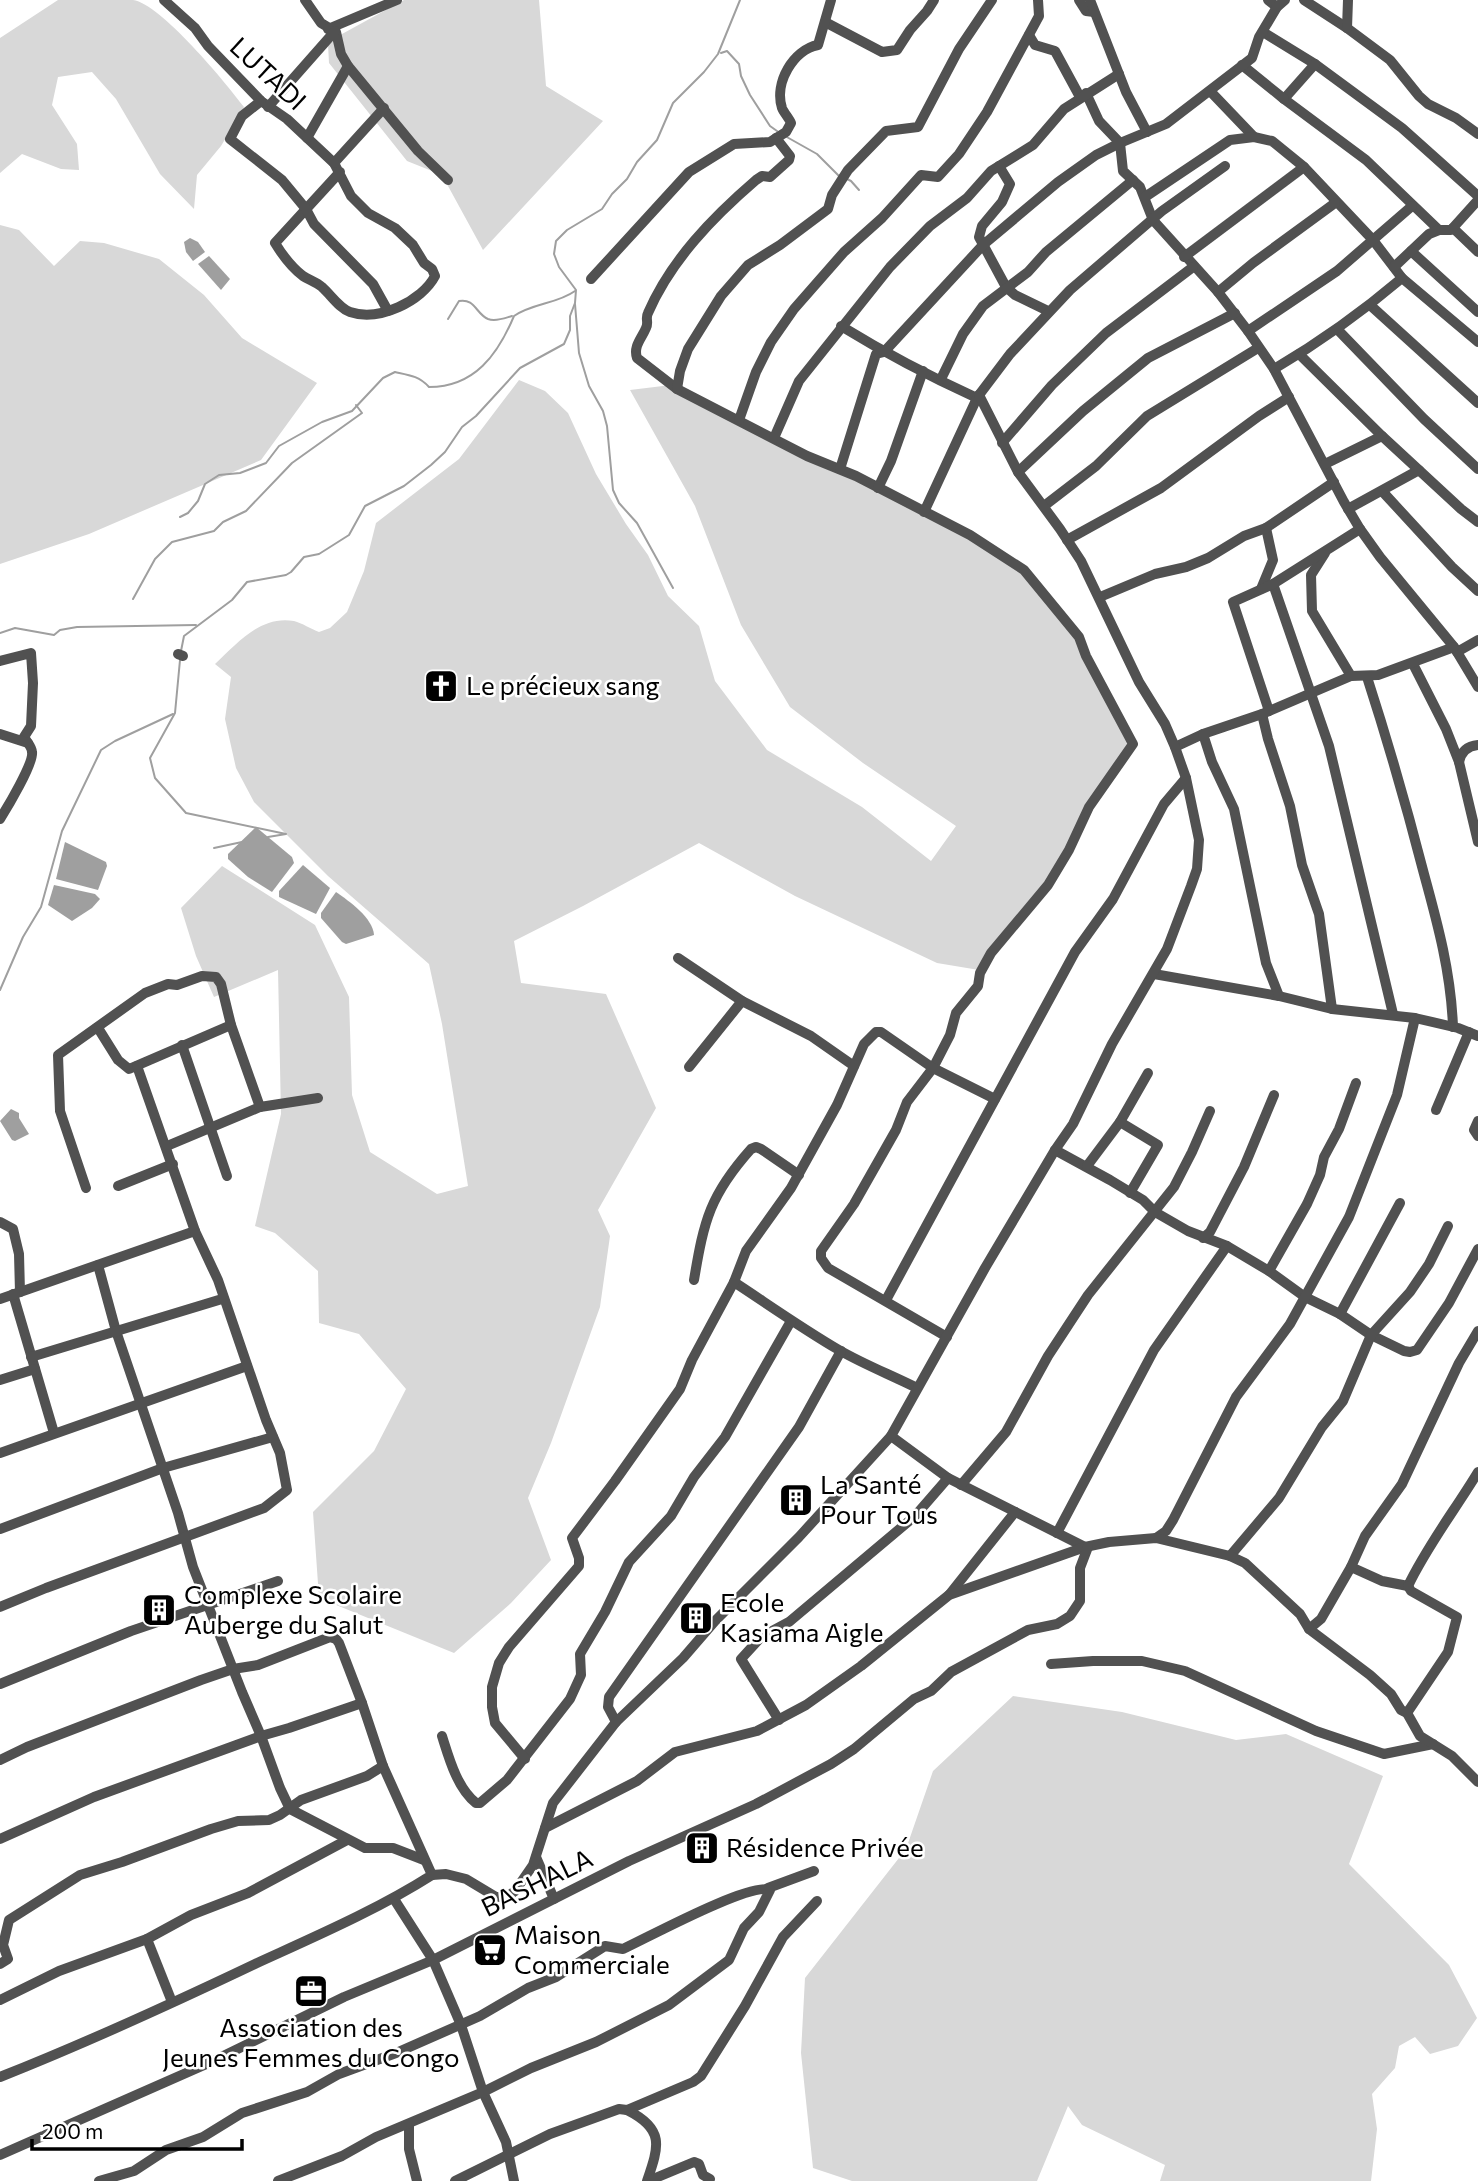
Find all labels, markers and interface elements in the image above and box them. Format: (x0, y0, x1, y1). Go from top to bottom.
street label: LUTADI (225, 30, 313, 116)
church icon: Le précieux sang (422, 667, 460, 705)
place label: Le précieux sang (466, 669, 660, 700)
place label: La Santé Pour Tous (820, 1468, 938, 1529)
building icon: La Santé Pour Tous (777, 1481, 815, 1519)
place label: Complexe Scolaire Auberge du Salut (184, 1578, 402, 1639)
place label: Ecole Kasiama Aigle (720, 1586, 883, 1647)
building icon: Complexe Scolaire Auberge du Salut (140, 1591, 178, 1629)
building icon: Ecole Kasiama Aigle (677, 1599, 715, 1637)
building icon: Résidence Privée (683, 1829, 721, 1867)
place label: Résidence Privée (726, 1831, 924, 1862)
street label: BASHALA (476, 1841, 597, 1922)
place label: Maison Commerciale (514, 1918, 670, 1979)
supermarket icon: Maison Commerciale (471, 1931, 509, 1969)
office icon: Association des Jeunes Femmes du Congo (292, 1972, 330, 2010)
place label: Association des Jeunes Femmes du Congo (162, 2011, 460, 2072)
scale bar (32, 2108, 242, 2152)
text: 200 m (42, 2118, 103, 2143)

